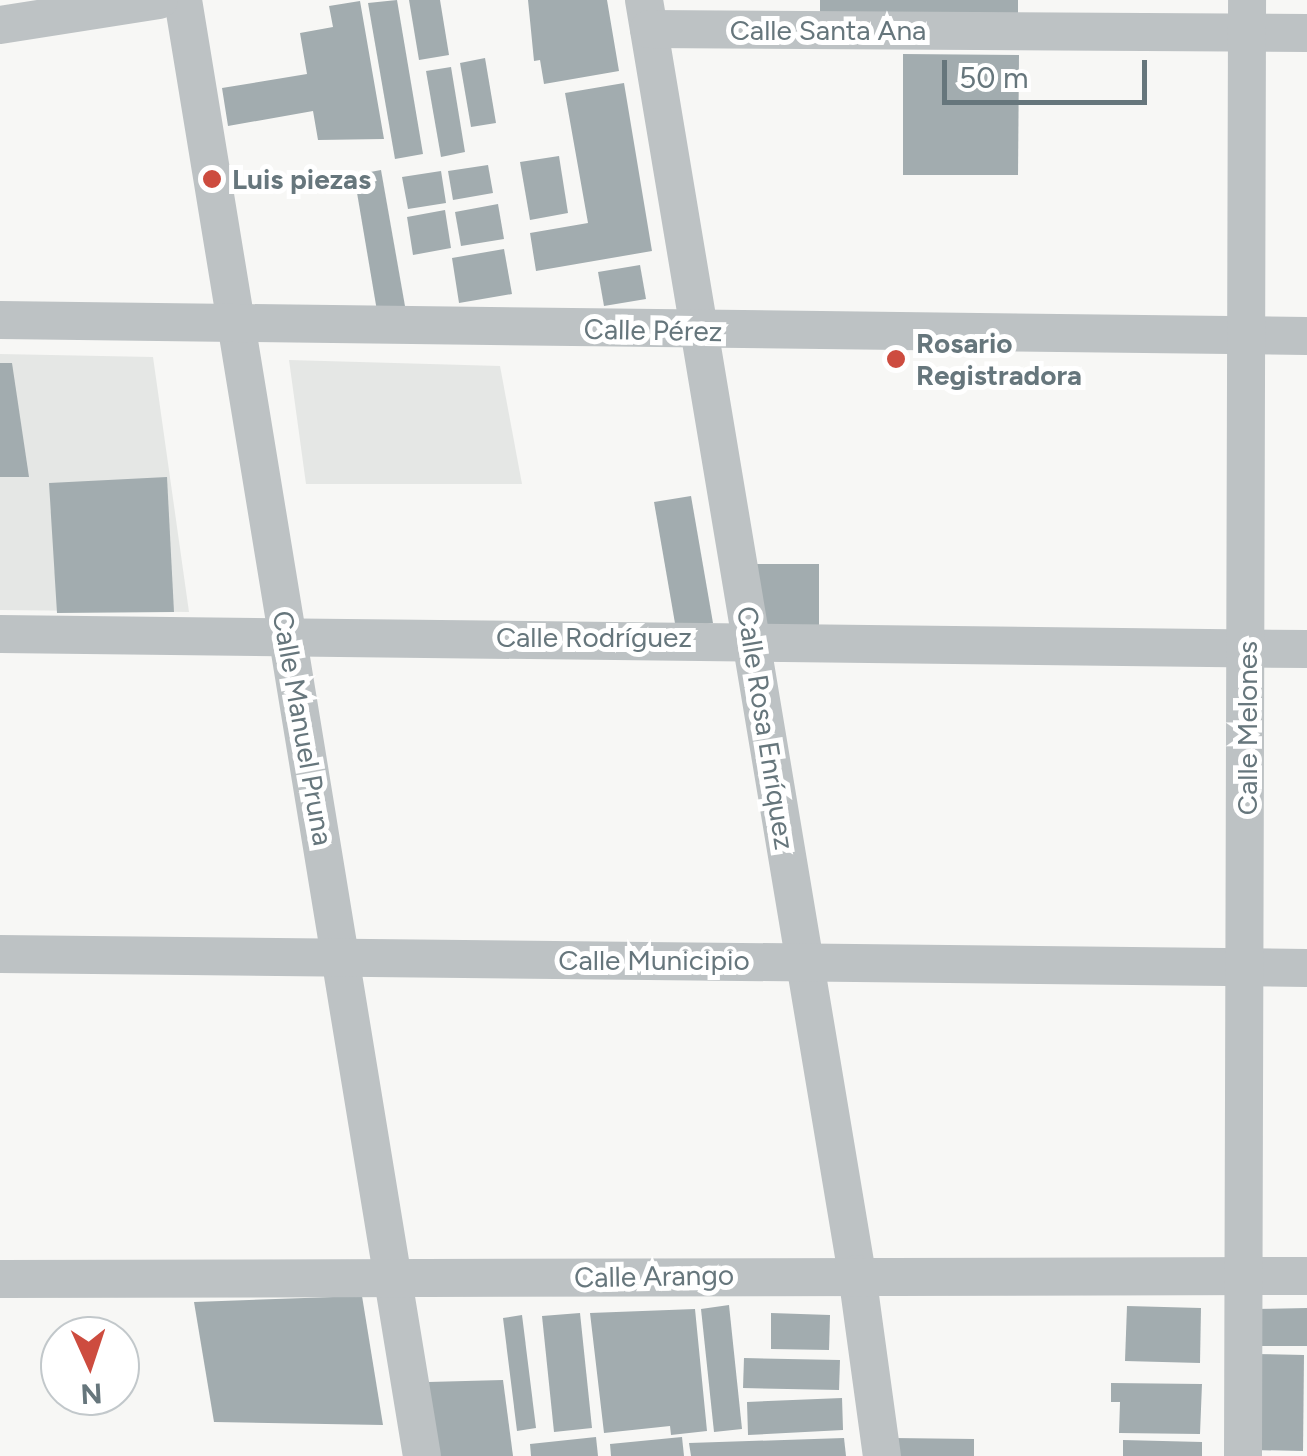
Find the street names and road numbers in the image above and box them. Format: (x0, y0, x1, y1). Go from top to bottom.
street label: Calle Santa Ana (730, 13, 926, 47)
street label: Calle Pérez (583, 312, 723, 348)
street label: Calle Rosa Enríquez (730, 604, 802, 852)
street label: Calle Manuel Pruna (266, 608, 340, 848)
street label: Calle Rodríguez (496, 620, 692, 654)
street label: Calle Melones (1230, 641, 1264, 815)
street label: Calle Municipio (558, 943, 750, 977)
street label: Calle Arango (574, 1258, 734, 1294)

